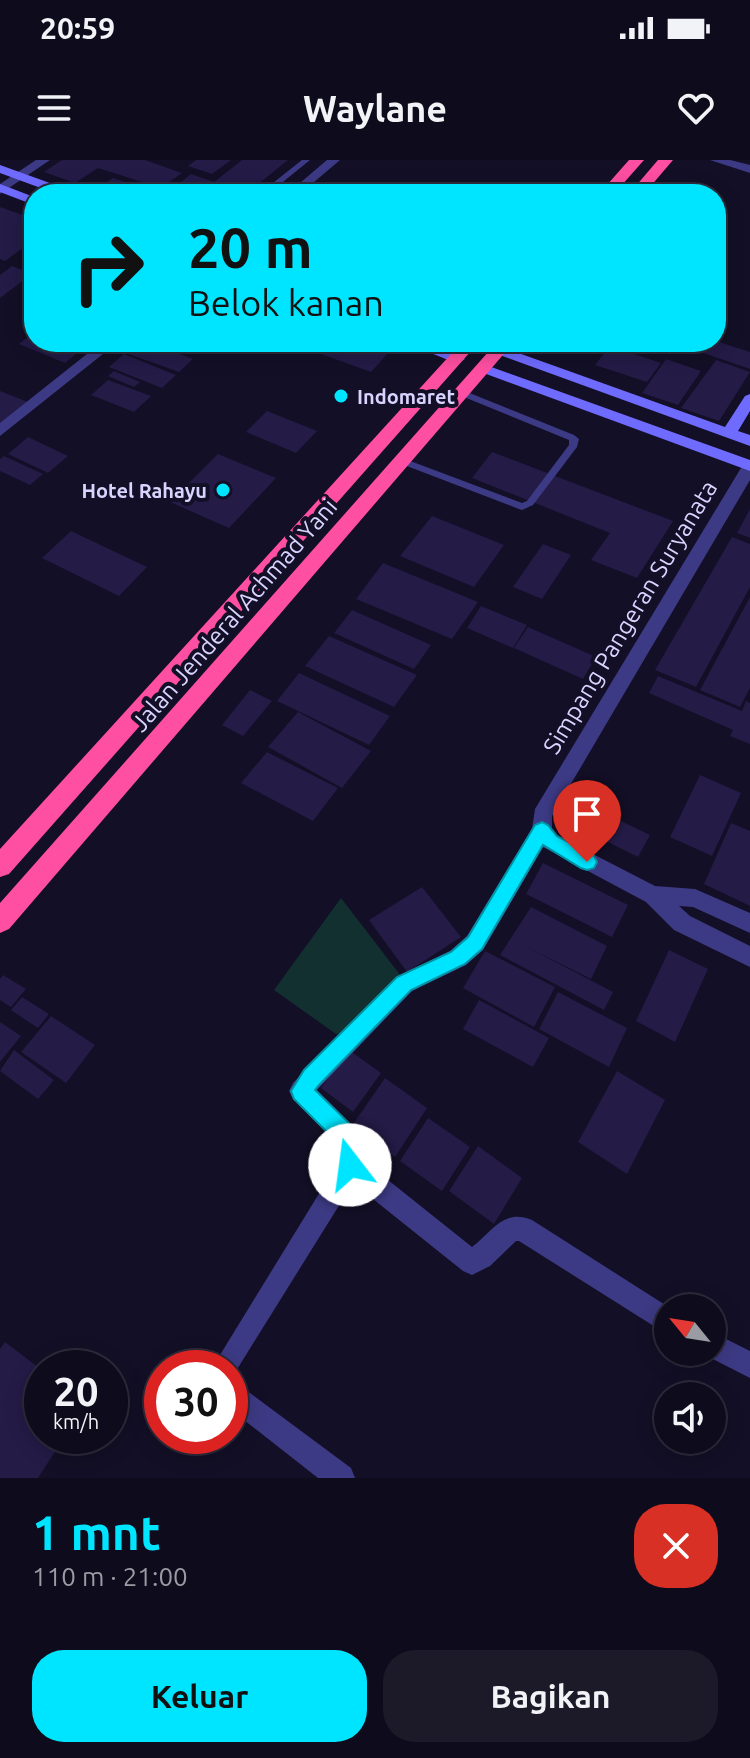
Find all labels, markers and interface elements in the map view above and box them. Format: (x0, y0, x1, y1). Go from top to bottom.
text: 20:59 (40, 11, 115, 45)
icon: menu (32, 86, 76, 130)
icon: heart (674, 86, 718, 130)
text: Waylane (303, 88, 447, 129)
icon: right (56, 216, 160, 320)
text: 20 m (188, 216, 313, 279)
text: Belok kanan (188, 282, 384, 323)
place label: Indomaret (357, 385, 455, 408)
marker: Indomaret (332, 387, 350, 405)
street label: Simpang Pangeran Suryanata (538, 476, 722, 758)
place label: Hotel Rahayu (82, 479, 207, 502)
marker: Hotel Rahayu (214, 481, 232, 499)
street label: Jalan Jenderal Achmad Yani (126, 493, 342, 737)
pin (553, 780, 621, 862)
icon: arrive (565, 792, 609, 836)
position arrow (308, 1123, 392, 1207)
north arrow (654, 1294, 726, 1366)
map controls (654, 1294, 726, 1454)
speed limit sign: 30 (144, 1350, 248, 1454)
text: 20 (53, 1369, 99, 1414)
button: sound (654, 1382, 726, 1454)
text: km/h (53, 1410, 99, 1433)
button: close (634, 1504, 718, 1588)
text: 1 mnt (32, 1505, 161, 1559)
text: 110 m · 21:00 (32, 1562, 188, 1591)
button: Keluar (32, 1650, 367, 1742)
button: Bagikan (383, 1650, 718, 1742)

